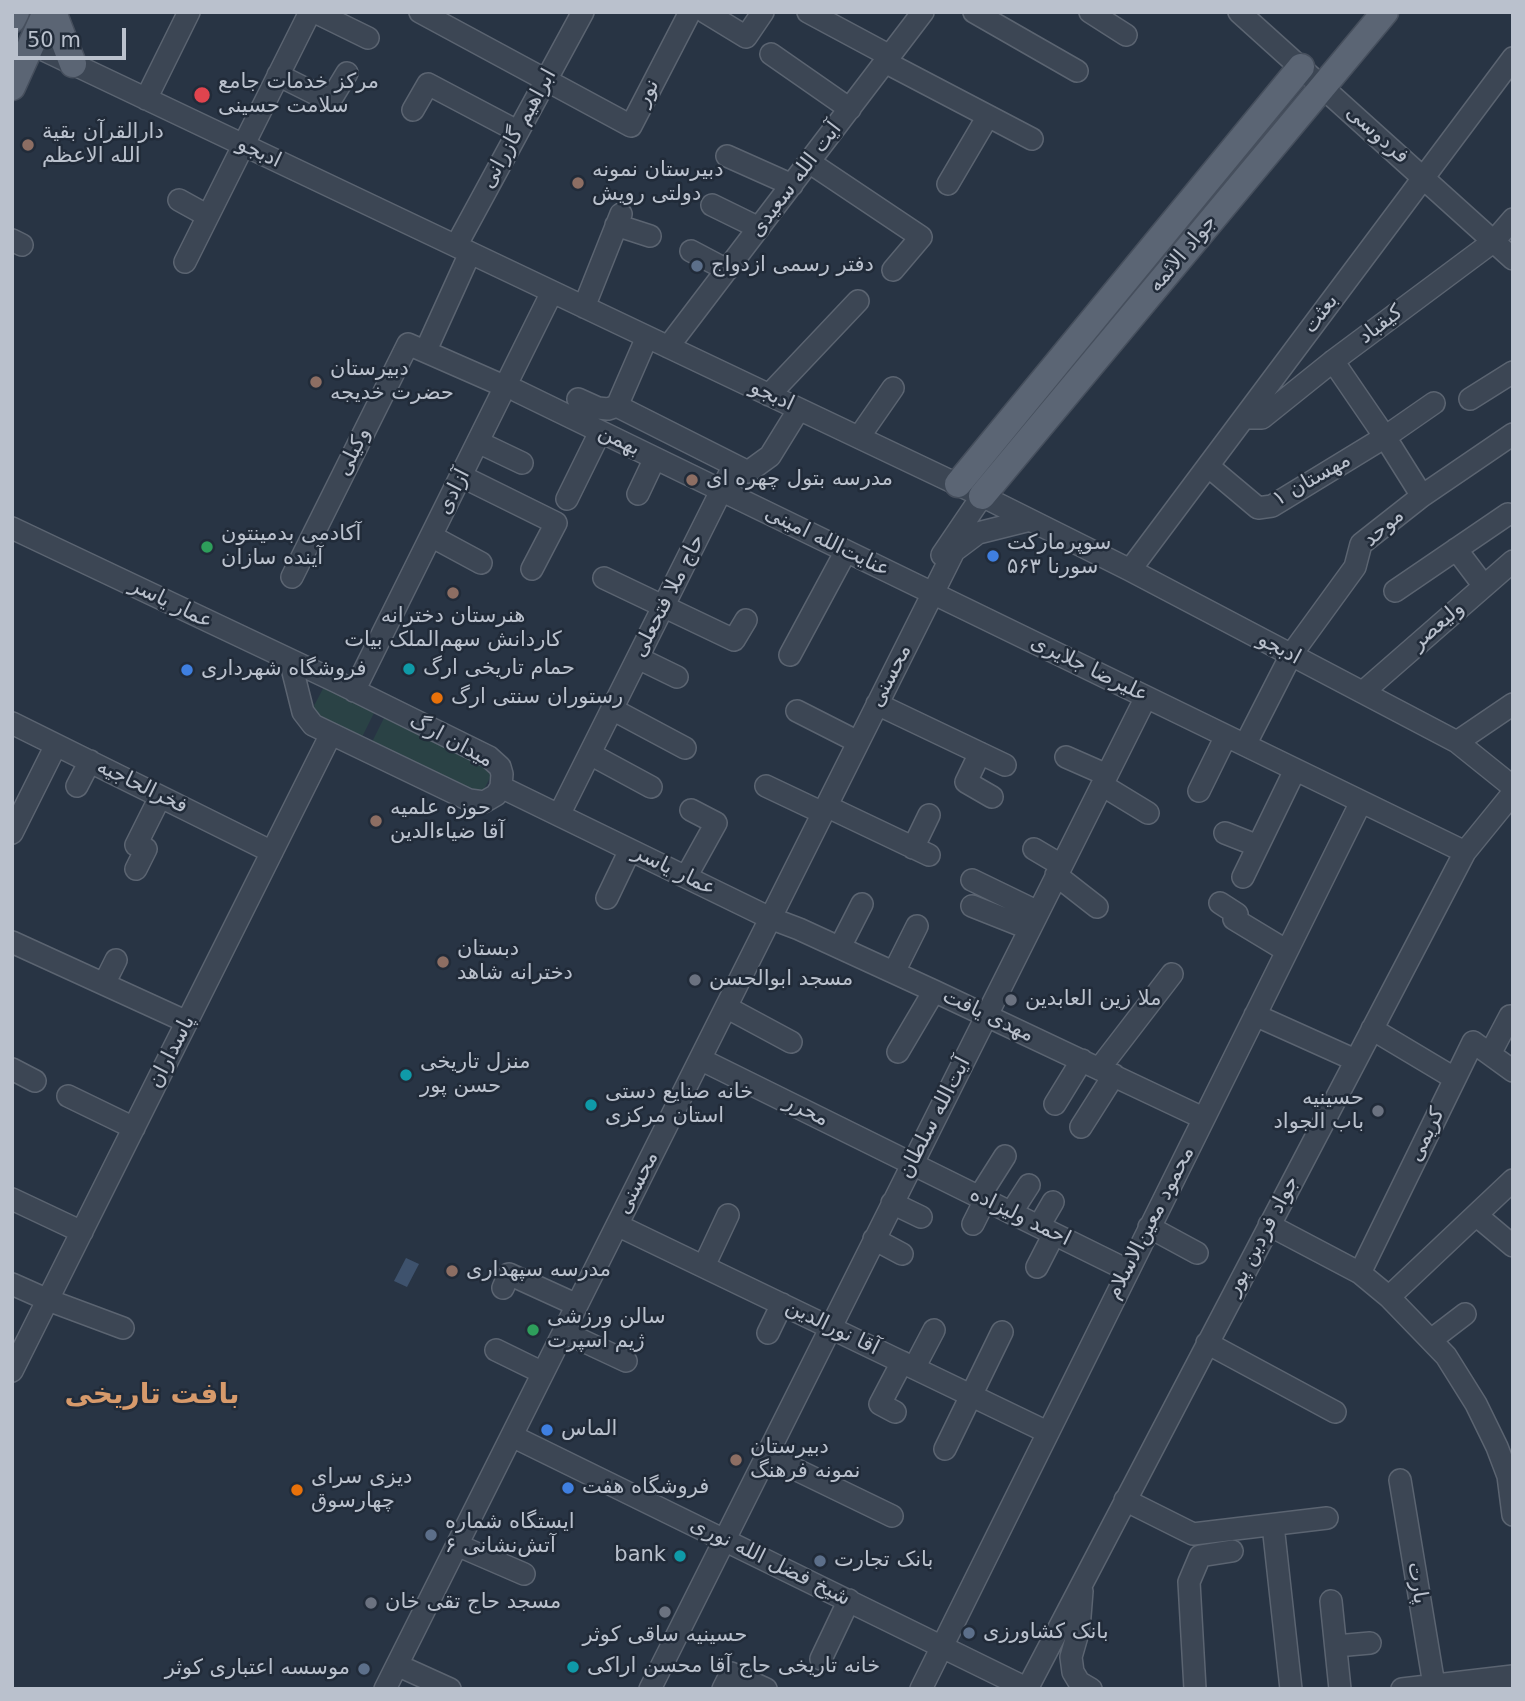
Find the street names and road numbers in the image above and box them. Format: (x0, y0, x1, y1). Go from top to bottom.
street label: ابراهیم گازرانی (476, 65, 562, 193)
street label: نور (631, 75, 665, 111)
street label: فردوسی (1340, 100, 1414, 170)
street label: آیت الله سعیدی (745, 117, 847, 243)
street label: ادبجو (233, 132, 285, 174)
street label: جواد الائمه (1144, 210, 1222, 298)
street label: بعثت (1298, 289, 1344, 339)
street label: کیقباد (1354, 300, 1408, 350)
street label: ادبجو (746, 375, 798, 417)
street label: بهمن (594, 420, 644, 462)
street label: وکیلی (332, 424, 376, 480)
street label: مهستان ۱ (1269, 448, 1355, 512)
street label: آزادی (432, 465, 476, 519)
street label: عنایت‌الله امینی (760, 501, 894, 583)
street label: موحد (1358, 503, 1410, 553)
street label: حاج ملا فتحعلی (627, 530, 711, 662)
street label: عمار یاسر (125, 573, 217, 635)
street label: ولیعصر (1406, 596, 1470, 656)
street label: ادبجو (1253, 627, 1305, 671)
street label: علیرضا جلایری (1026, 630, 1152, 708)
street label: محسنی (864, 640, 918, 712)
street label: میدان ارگ (405, 708, 497, 774)
street label: فخرالحاجیه (92, 754, 192, 820)
street label: عمار یاسر (628, 840, 720, 902)
street label: مهدی یافت (938, 984, 1038, 1048)
street label: پاسداران (143, 1011, 201, 1093)
street label: آیت‌الله سلطان (894, 1053, 976, 1183)
street label: محرر (780, 1089, 832, 1133)
street label: کریمی (1403, 1104, 1451, 1166)
street label: محمود معین‌الاسلام (1102, 1142, 1200, 1304)
street label: محسنی (611, 1147, 665, 1219)
street label: جواد فردین پور (1221, 1172, 1305, 1300)
street label: احمد ولیزاده (965, 1182, 1075, 1252)
street label: آقا نورالدین (781, 1295, 883, 1361)
street label: شیخ فضل الله نوری (686, 1512, 854, 1612)
street label: پارت (1401, 1560, 1433, 1606)

